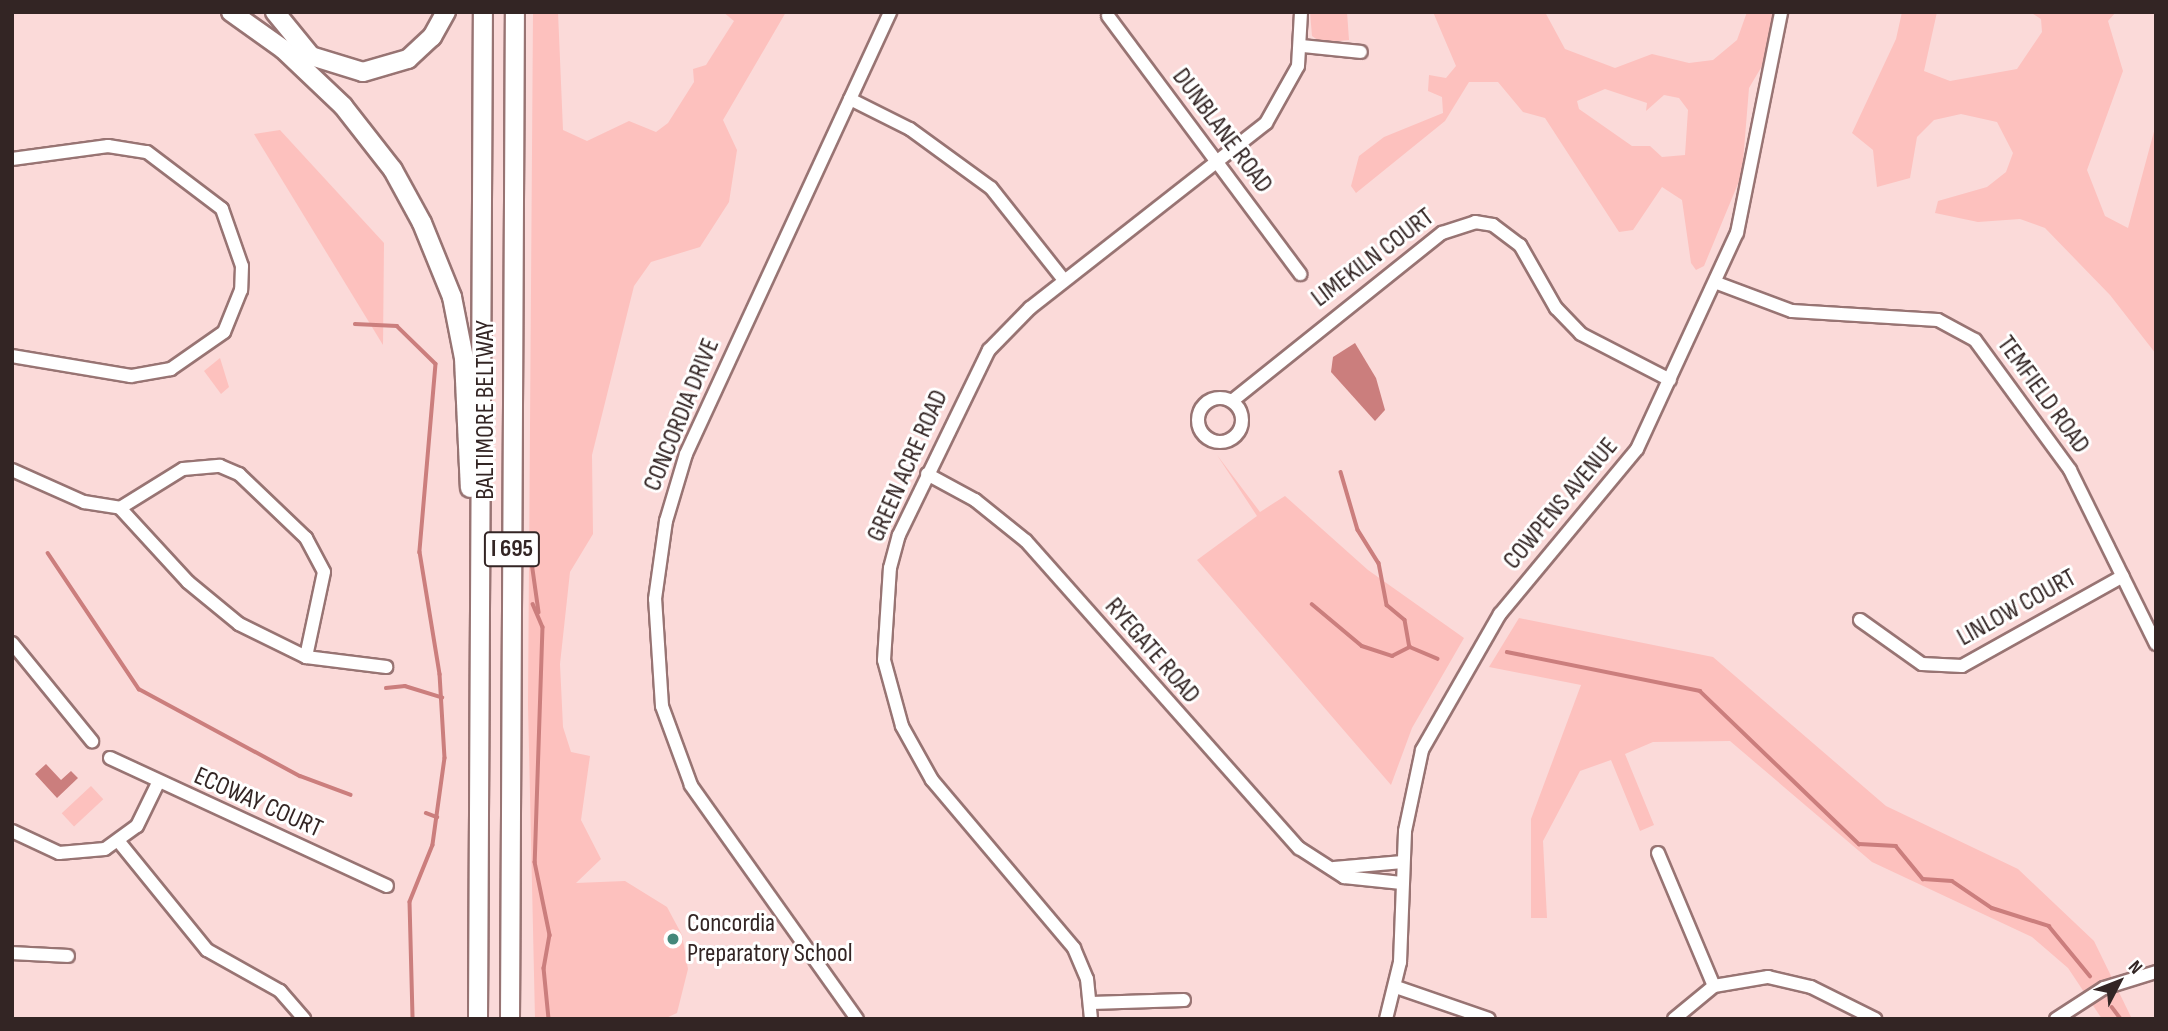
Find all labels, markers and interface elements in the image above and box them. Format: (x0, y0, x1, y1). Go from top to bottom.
street label: DUNBLANE ROAD (1165, 62, 1279, 200)
street label: LIMEKILN COURT (1306, 202, 1440, 314)
street label: BALTIMORE BELTWAY (470, 320, 502, 500)
street label: TEMFIELD ROAD (1990, 330, 2096, 460)
street label: CONCORDIA DRIVE (637, 334, 727, 496)
street label: GREEN ACRE ROAD (861, 385, 955, 547)
street label: COWPENS AVENUE (1497, 432, 1625, 576)
road number: I 695 (482, 528, 542, 570)
street label: LINLOW COURT (1952, 563, 2082, 653)
street label: RYEGATE ROAD (1098, 592, 1206, 710)
street label: ECOWAY COURT (189, 761, 327, 845)
place label: Concordia Preparatory School (687, 908, 853, 970)
marker: Concordia Preparatory School (665, 931, 681, 947)
north arrow (2084, 947, 2154, 1017)
text: N (2123, 956, 2147, 979)

